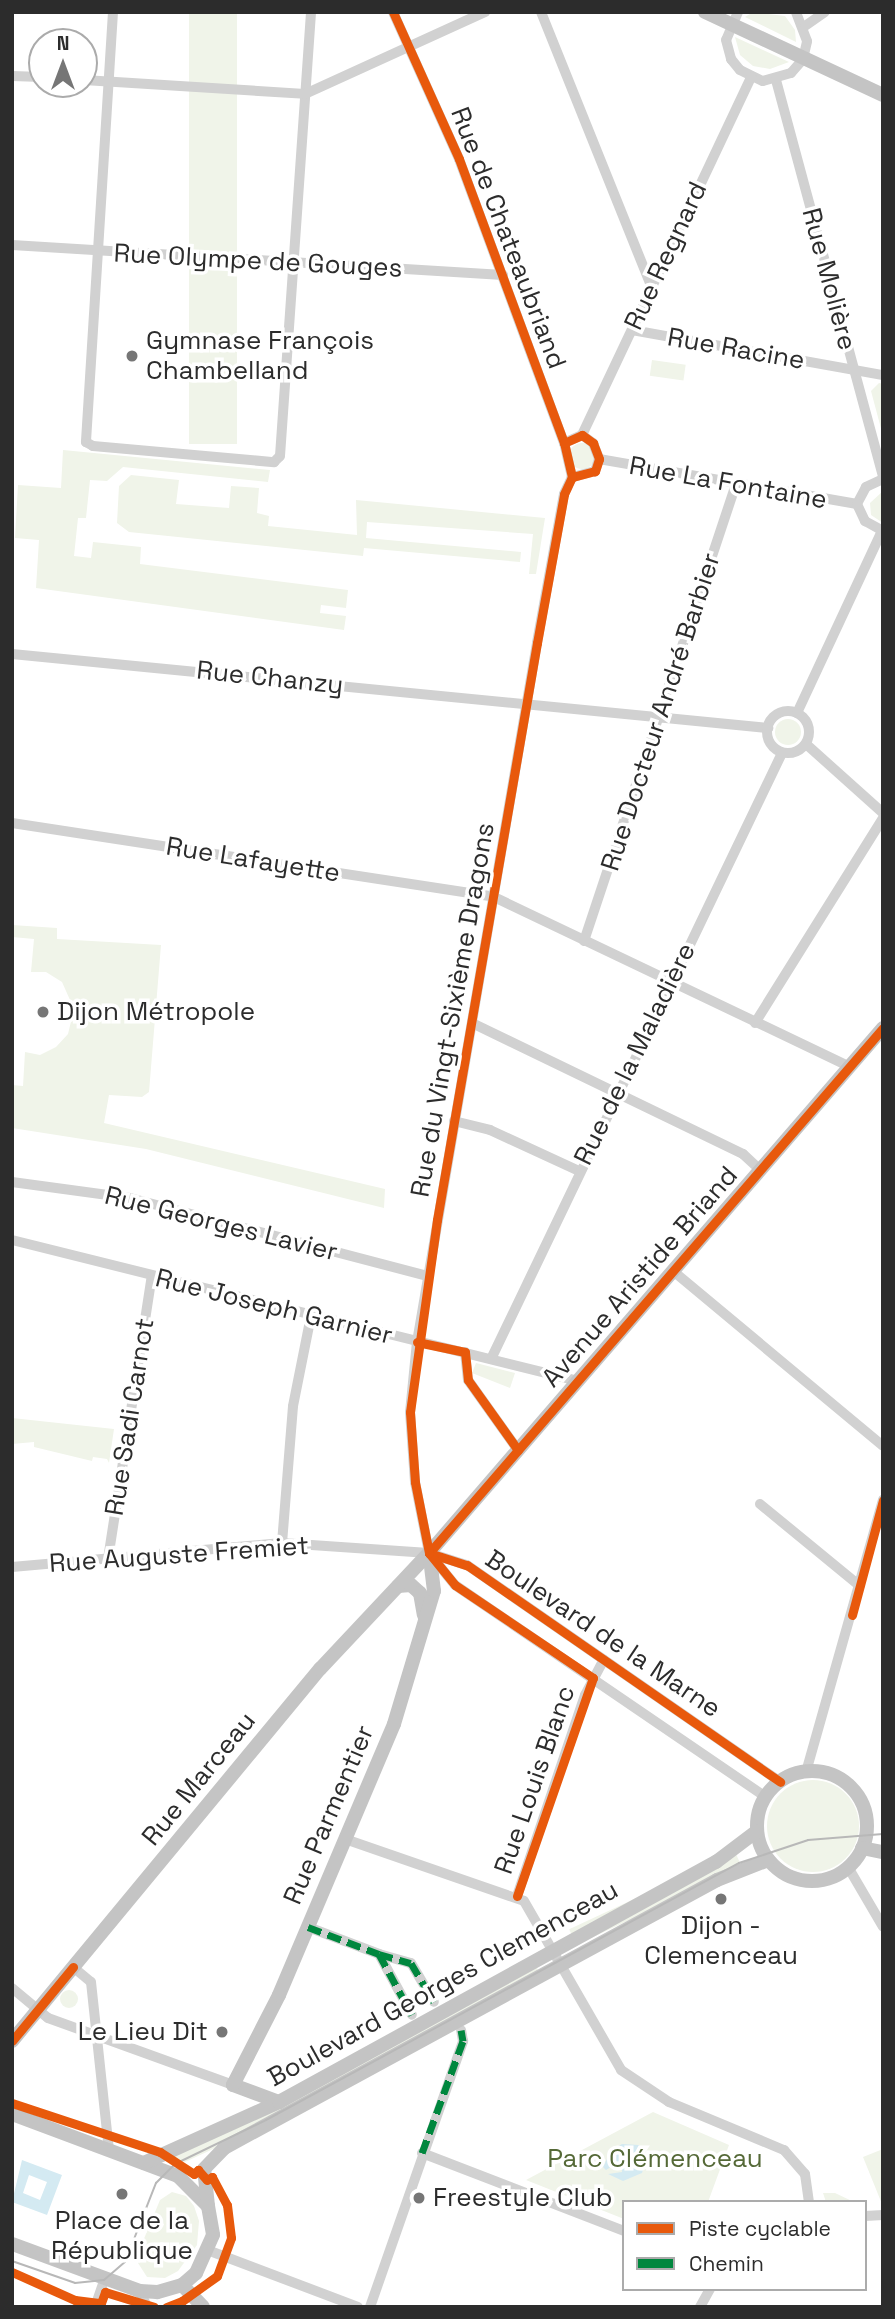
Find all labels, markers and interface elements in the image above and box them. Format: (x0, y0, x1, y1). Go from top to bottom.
north arrow (28, 28, 98, 98)
text: N (57, 31, 69, 56)
street label: Rue de Chateaubriand (444, 103, 572, 373)
street label: Rue Regnard (618, 177, 714, 335)
street label: Rue Molière (795, 205, 863, 353)
street label: Rue Olympe de Gouges (113, 238, 403, 284)
street label: Rue Racine (665, 322, 807, 376)
place label: Gymnase François Chambelland (146, 325, 374, 386)
marker: Gymnase François Chambelland (124, 348, 140, 364)
street label: Rue La Fontaine (627, 450, 829, 516)
street label: Rue Docteur André Barbier (595, 549, 727, 875)
street label: Rue Chanzy (195, 655, 345, 701)
street label: Rue du Vingt-Sixième Dragons (405, 820, 501, 1200)
street label: Rue Lafayette (164, 831, 342, 889)
street label: Rue de la Maladière (568, 938, 702, 1170)
place label: Dijon Métropole (57, 996, 255, 1028)
marker: Dijon Métropole (35, 1004, 51, 1020)
street label: Avenue Aristide Briand (536, 1160, 744, 1394)
street label: Rue Georges Lavier (101, 1180, 341, 1268)
street label: Rue Joseph Garnier (152, 1262, 396, 1352)
street label: Rue Sadi Carnot (99, 1316, 161, 1518)
street label: Rue Auguste Fremiet (48, 1530, 310, 1580)
street label: Boulevard de la Marne (479, 1544, 727, 1724)
street label: Rue Louis Blanc (488, 1682, 582, 1878)
street label: Rue Marceau (136, 1706, 262, 1852)
street label: Rue Parmentier (277, 1721, 381, 1909)
street label: Boulevard Georges Clemenceau (262, 1874, 624, 2094)
marker: Dijon - Clemenceau (713, 1891, 729, 1907)
place label: Dijon - Clemenceau (644, 1910, 798, 1972)
place label: Le Lieu Dit (78, 2016, 208, 2048)
marker: Le Lieu Dit (214, 2024, 230, 2040)
park label: Parc Clémenceau (547, 2143, 763, 2175)
place label: Freestyle Club (433, 2182, 613, 2214)
marker: Place de la République (114, 2186, 130, 2202)
marker: Freestyle Club (411, 2190, 427, 2206)
legend (622, 2200, 867, 2291)
place label: Place de la République (51, 2205, 193, 2266)
text: Piste cyclable (689, 2215, 831, 2242)
text: Chemin (689, 2250, 764, 2277)

